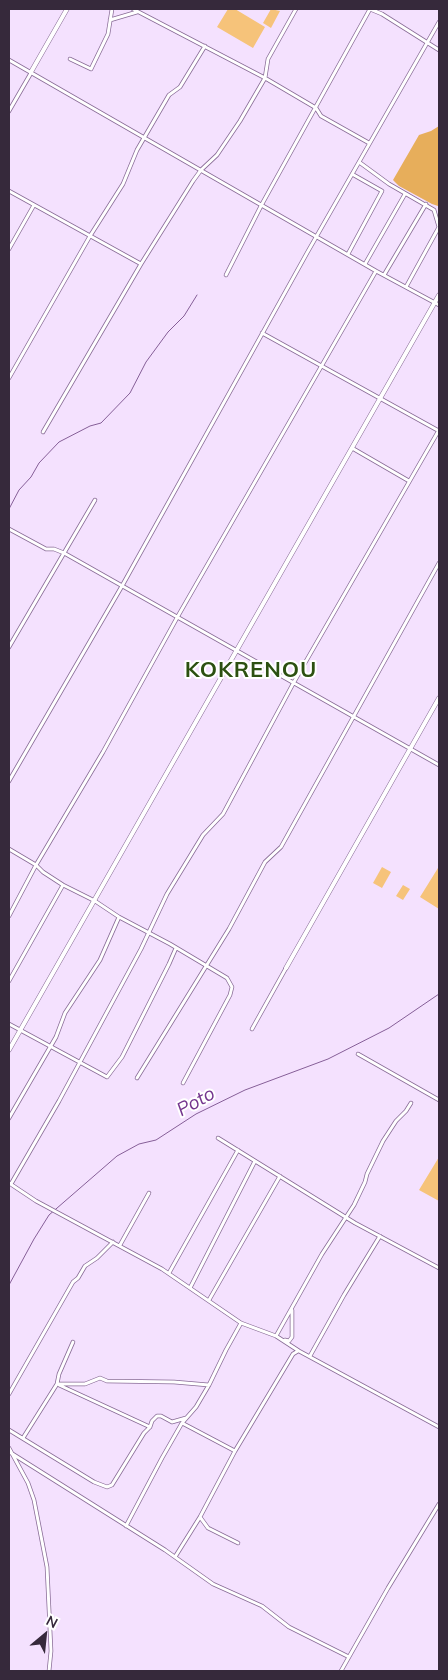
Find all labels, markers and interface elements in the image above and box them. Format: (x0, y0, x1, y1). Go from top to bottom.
district label: KOKRENOU (184, 657, 318, 683)
water label: Poto (173, 1082, 219, 1122)
north arrow (20, 1610, 70, 1660)
text: N (43, 1611, 61, 1632)

